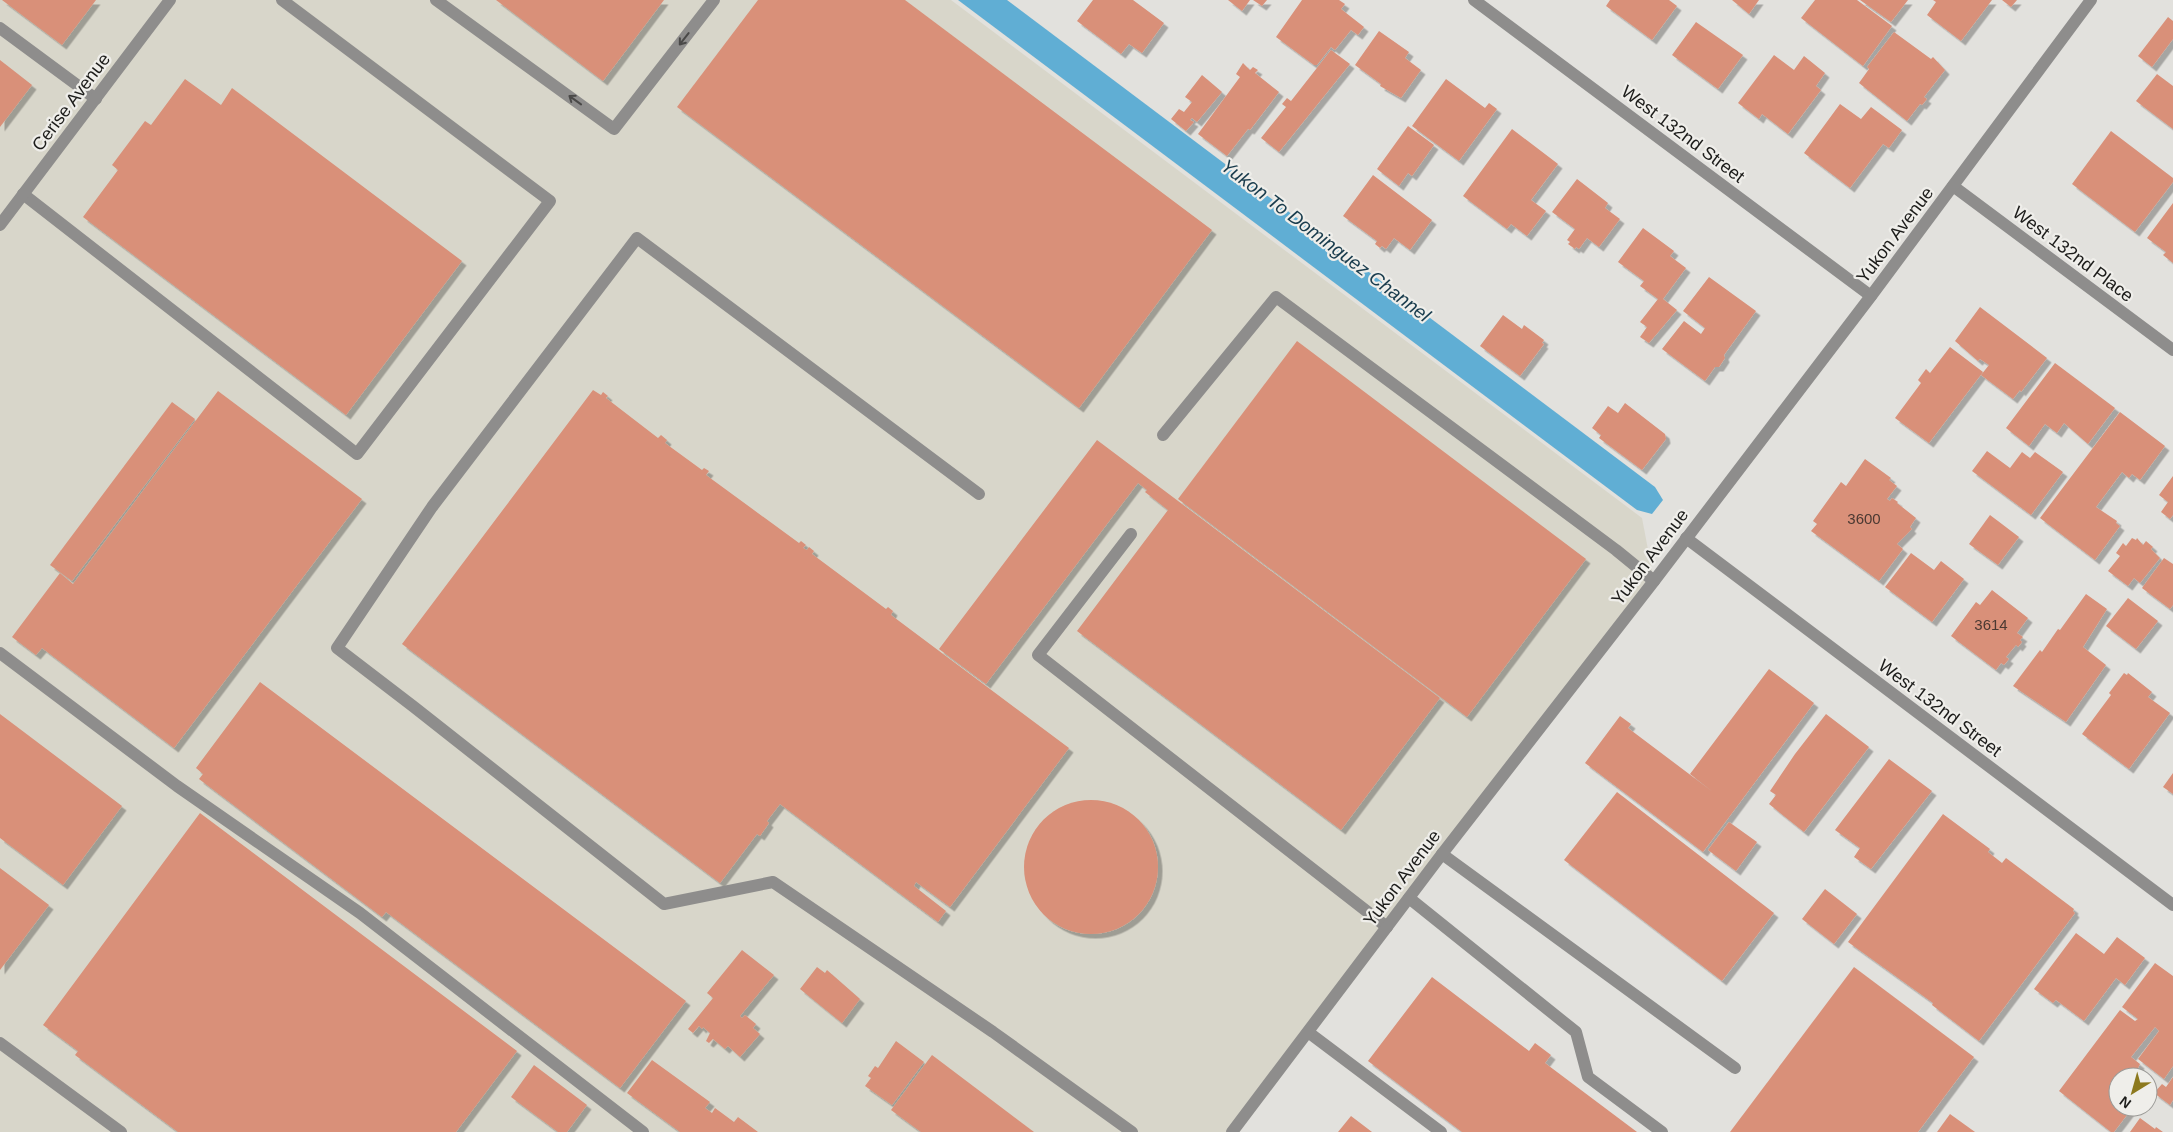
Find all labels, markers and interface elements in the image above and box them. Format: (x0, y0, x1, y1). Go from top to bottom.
one-way arrow (678, 32, 689, 45)
street label: Cerise Avenue (28, 49, 114, 155)
street label: West 132nd Street (1618, 81, 1748, 187)
one-way arrow (568, 95, 582, 105)
water label: Yukon To Dominguez Channel (1217, 155, 1435, 326)
street label: Yukon Avenue (1852, 183, 1938, 287)
street label: West 132nd Place (2009, 202, 2137, 306)
street label: Yukon Avenue (1607, 505, 1693, 609)
house number: 3600 (1847, 510, 1881, 527)
house number: 3614 (1974, 616, 2008, 633)
street label: West 132nd Street (1875, 655, 2005, 761)
street label: Yukon Avenue (1359, 826, 1445, 930)
north arrow (2108, 1067, 2158, 1117)
text: N (2116, 1093, 2134, 1112)

